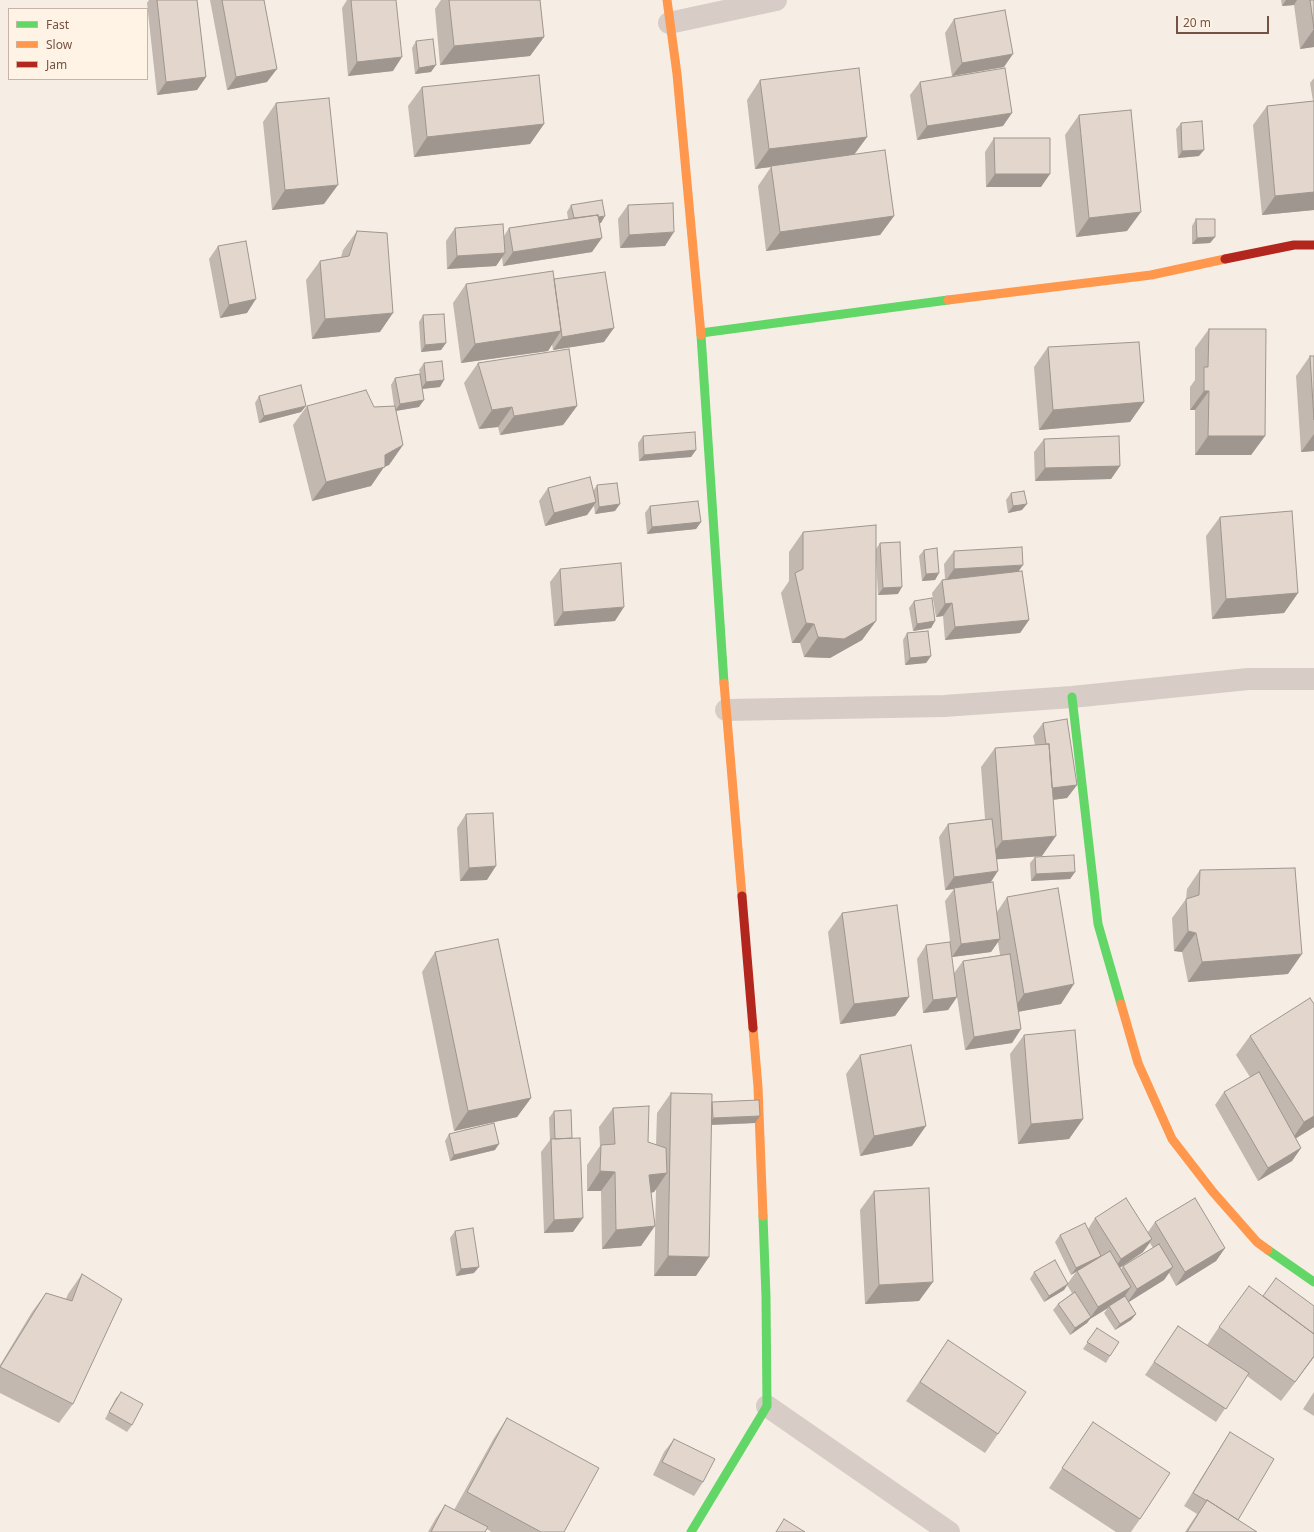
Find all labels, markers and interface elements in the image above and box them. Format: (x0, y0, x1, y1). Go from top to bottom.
legend (8, 8, 148, 80)
scale bar (1178, 8, 1271, 34)
text: 20 m (1183, 14, 1211, 31)
text: Fast (46, 16, 69, 33)
text: Slow (46, 36, 72, 53)
text: Jam (46, 56, 67, 73)

